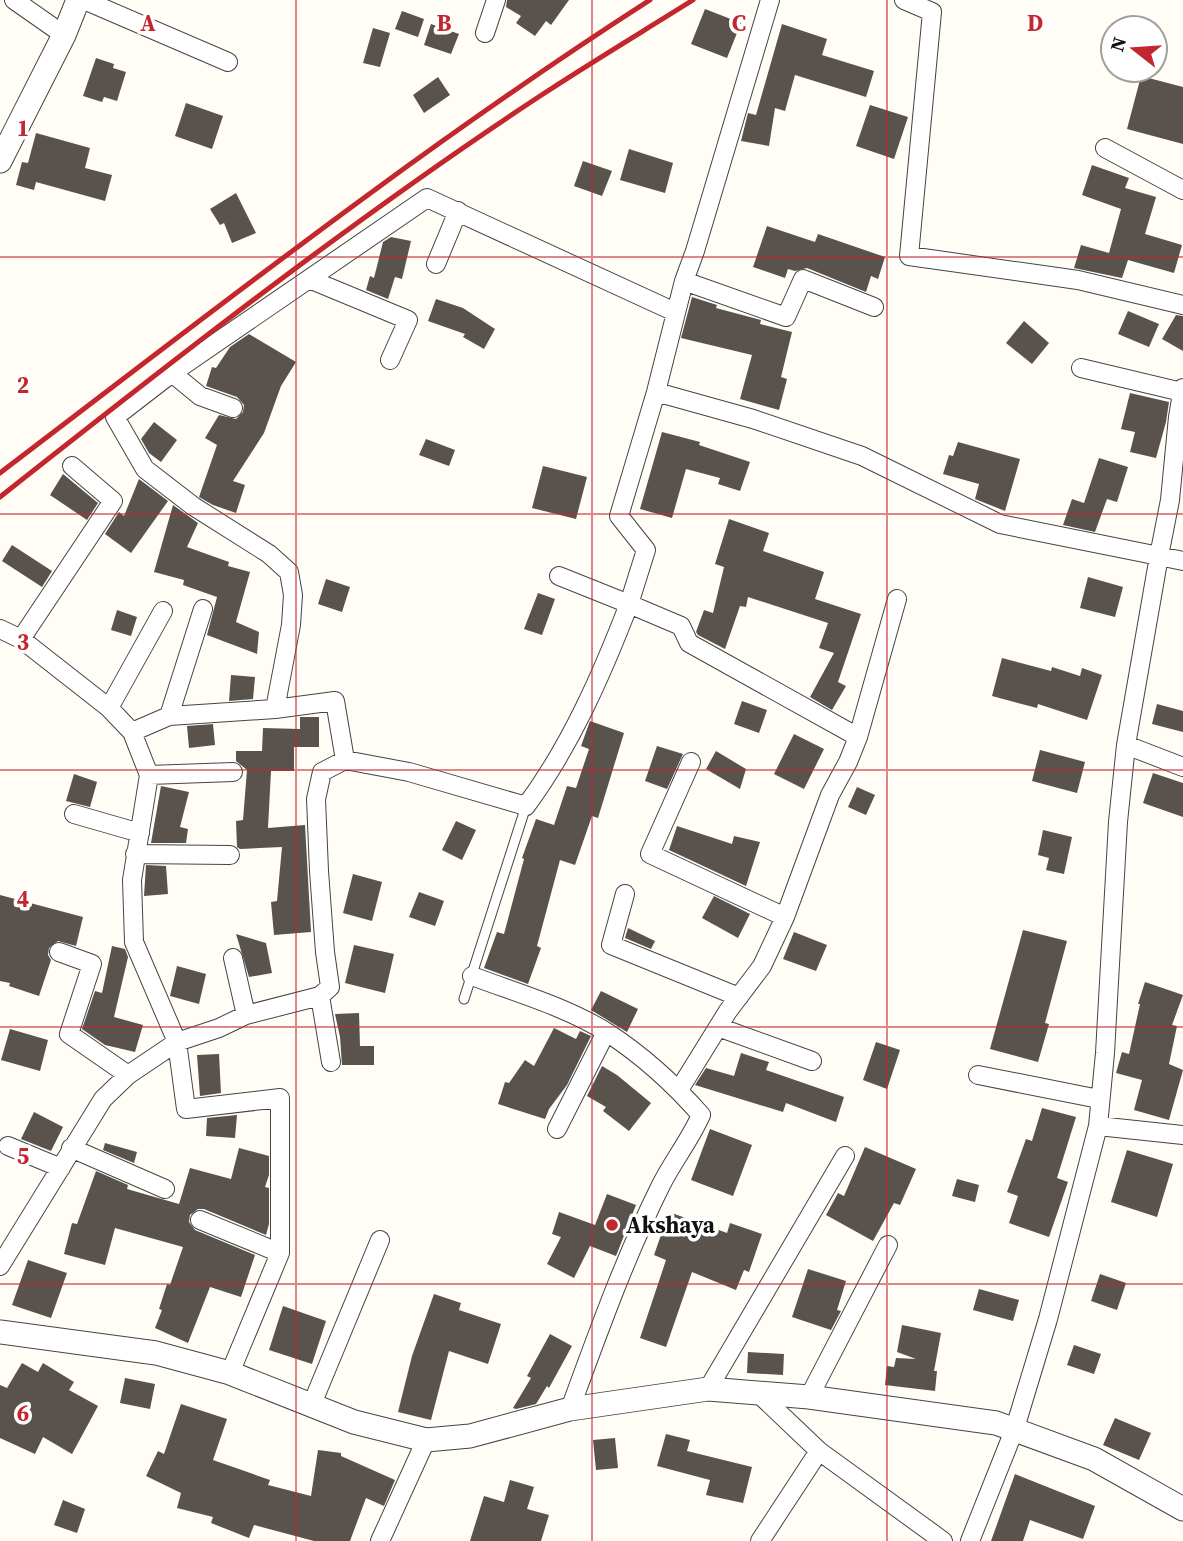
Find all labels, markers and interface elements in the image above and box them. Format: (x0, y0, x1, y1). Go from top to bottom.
text: A (140, 7, 156, 39)
text: B (437, 7, 452, 39)
text: C (732, 7, 746, 39)
text: D (1027, 7, 1043, 39)
north arrow (1099, 14, 1169, 84)
text: N (1103, 33, 1132, 54)
text: 1 (17, 112, 29, 144)
text: 2 (17, 369, 29, 401)
text: 3 (17, 626, 29, 658)
text: 4 (17, 883, 29, 915)
text: 5 (17, 1140, 29, 1172)
place label: Akshaya (626, 1209, 716, 1241)
marker: Akshaya (604, 1217, 620, 1233)
text: 6 (17, 1397, 29, 1429)

